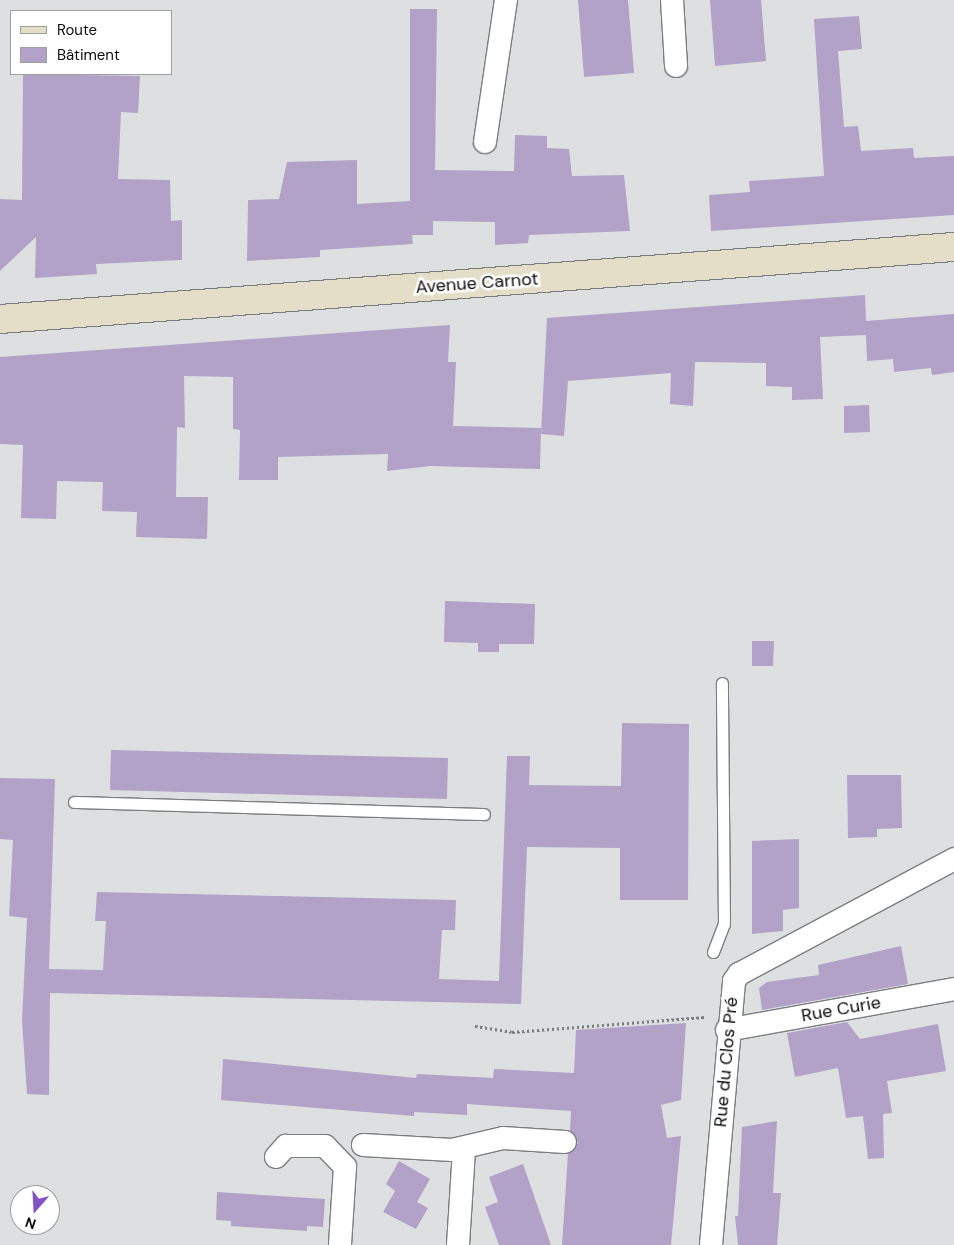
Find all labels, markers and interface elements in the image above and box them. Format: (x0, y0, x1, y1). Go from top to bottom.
legend (10, 10, 172, 75)
text: Route (57, 20, 97, 40)
text: Bâtiment (57, 45, 120, 65)
street label: Avenue Carnot (415, 268, 539, 298)
street label: Rue Curie (800, 991, 882, 1027)
street label: Rue du Clos Pré (710, 996, 742, 1128)
north arrow (10, 1185, 60, 1235)
text: N (23, 1213, 38, 1233)

